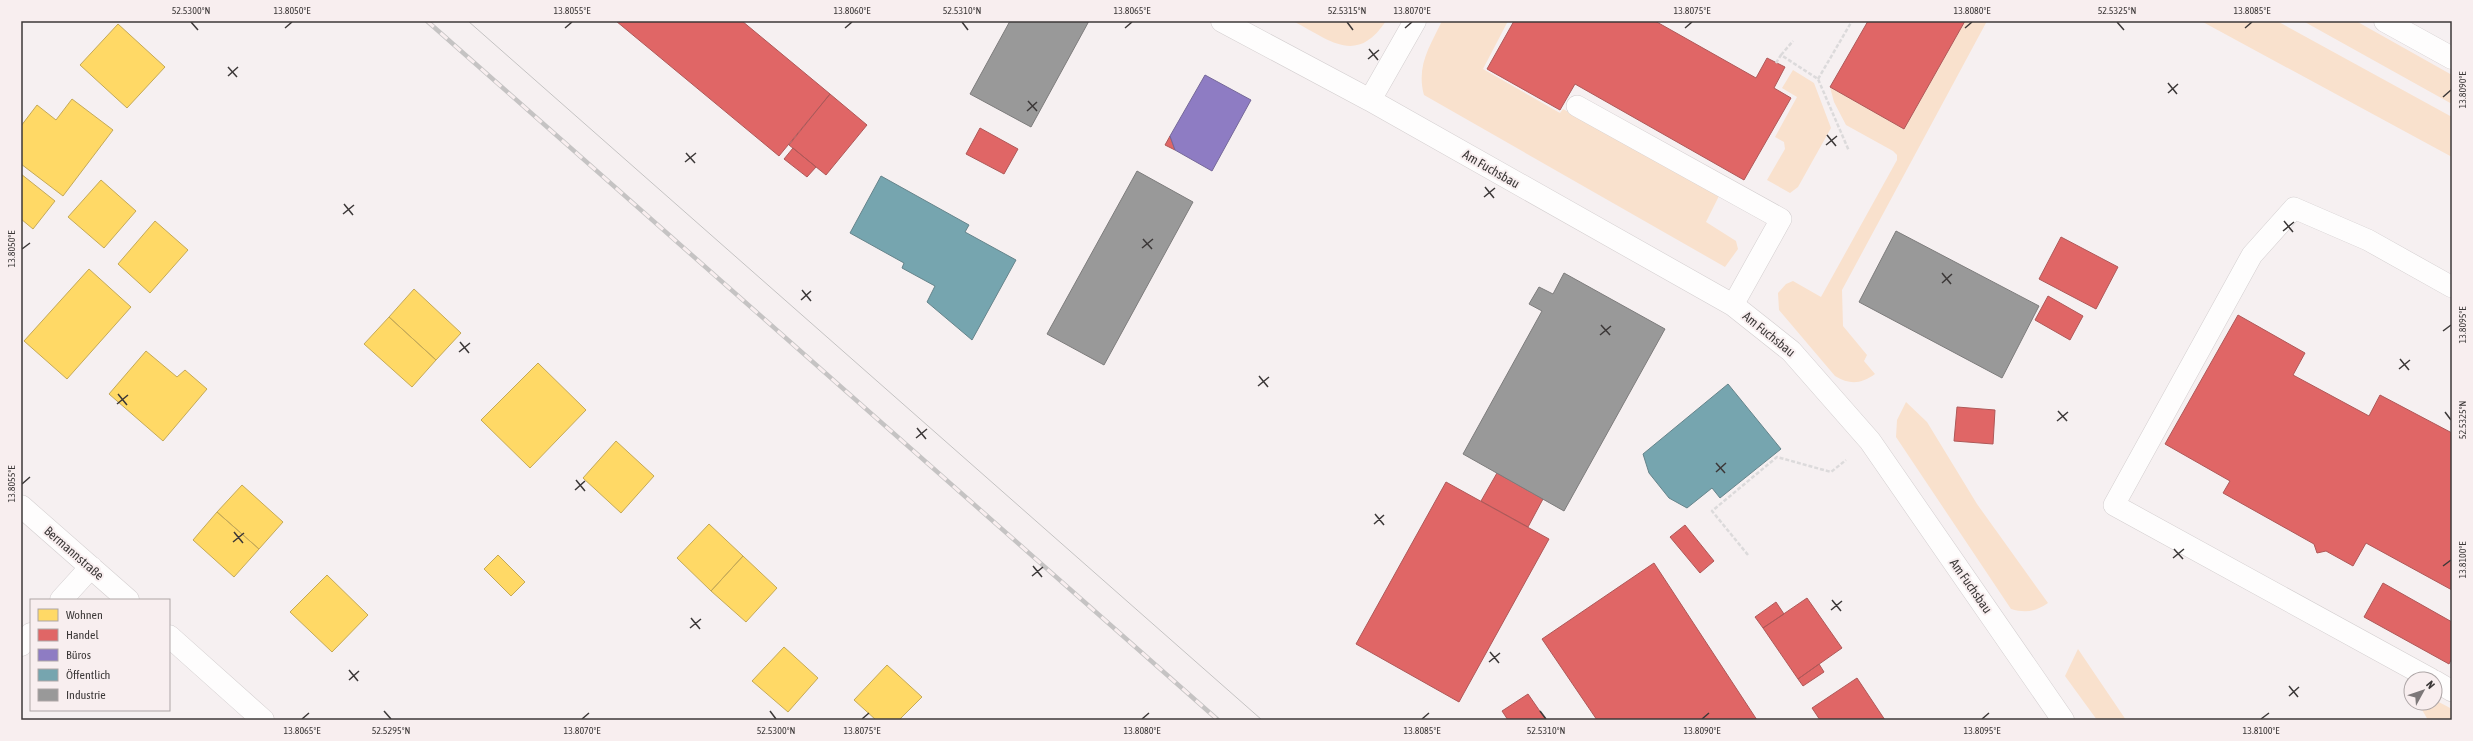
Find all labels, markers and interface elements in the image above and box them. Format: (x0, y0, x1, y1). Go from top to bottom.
text: 52.5300°N (172, 5, 210, 16)
text: 13.8050°E (274, 5, 311, 16)
text: 13.8055°E (554, 5, 591, 16)
text: 13.8060°E (834, 5, 871, 16)
text: 52.5310°N (943, 5, 981, 16)
text: 13.8065°E (1114, 5, 1151, 16)
text: 52.5315°N (1328, 5, 1366, 16)
text: 13.8070°E (1394, 5, 1431, 16)
text: 13.8075°E (1674, 5, 1711, 16)
text: 13.8080°E (1954, 5, 1991, 16)
text: 52.5325°N (2098, 5, 2136, 16)
text: 13.8085°E (2234, 5, 2271, 16)
text: 13.8090°E (2457, 71, 2468, 109)
street label: Am Fuchsbau (1460, 147, 1522, 191)
text: 13.8050°E (6, 230, 17, 268)
text: 13.8095°E (2457, 306, 2468, 344)
street label: Am Fuchsbau (1740, 308, 1798, 360)
text: 52.5325°N (2457, 401, 2468, 439)
text: 13.8055°E (6, 465, 17, 503)
street label: Bermannstraße (41, 523, 107, 583)
text: 13.8100°E (2457, 541, 2468, 579)
street label: Am Fuchsbau (1947, 556, 1995, 616)
legend (30, 599, 170, 711)
text: Wohnen (66, 608, 103, 622)
text: Handel (66, 628, 100, 642)
text: Büros (66, 648, 91, 662)
text: Öffentlich (66, 668, 110, 682)
north arrow (2403, 671, 2443, 711)
text: N (2424, 678, 2437, 691)
text: Industrie (66, 688, 106, 702)
text: 13.8065°E (284, 725, 321, 736)
text: 52.5295°N (372, 725, 410, 736)
text: 13.8070°E (564, 725, 601, 736)
text: 52.5300°N (757, 725, 795, 736)
text: 13.8075°E (844, 725, 881, 736)
text: 13.8080°E (1124, 725, 1161, 736)
text: 13.8085°E (1404, 725, 1441, 736)
text: 52.5310°N (1527, 725, 1565, 736)
text: 13.8090°E (1684, 725, 1721, 736)
text: 13.8095°E (1964, 725, 2001, 736)
text: 13.8100°E (2243, 725, 2280, 736)

